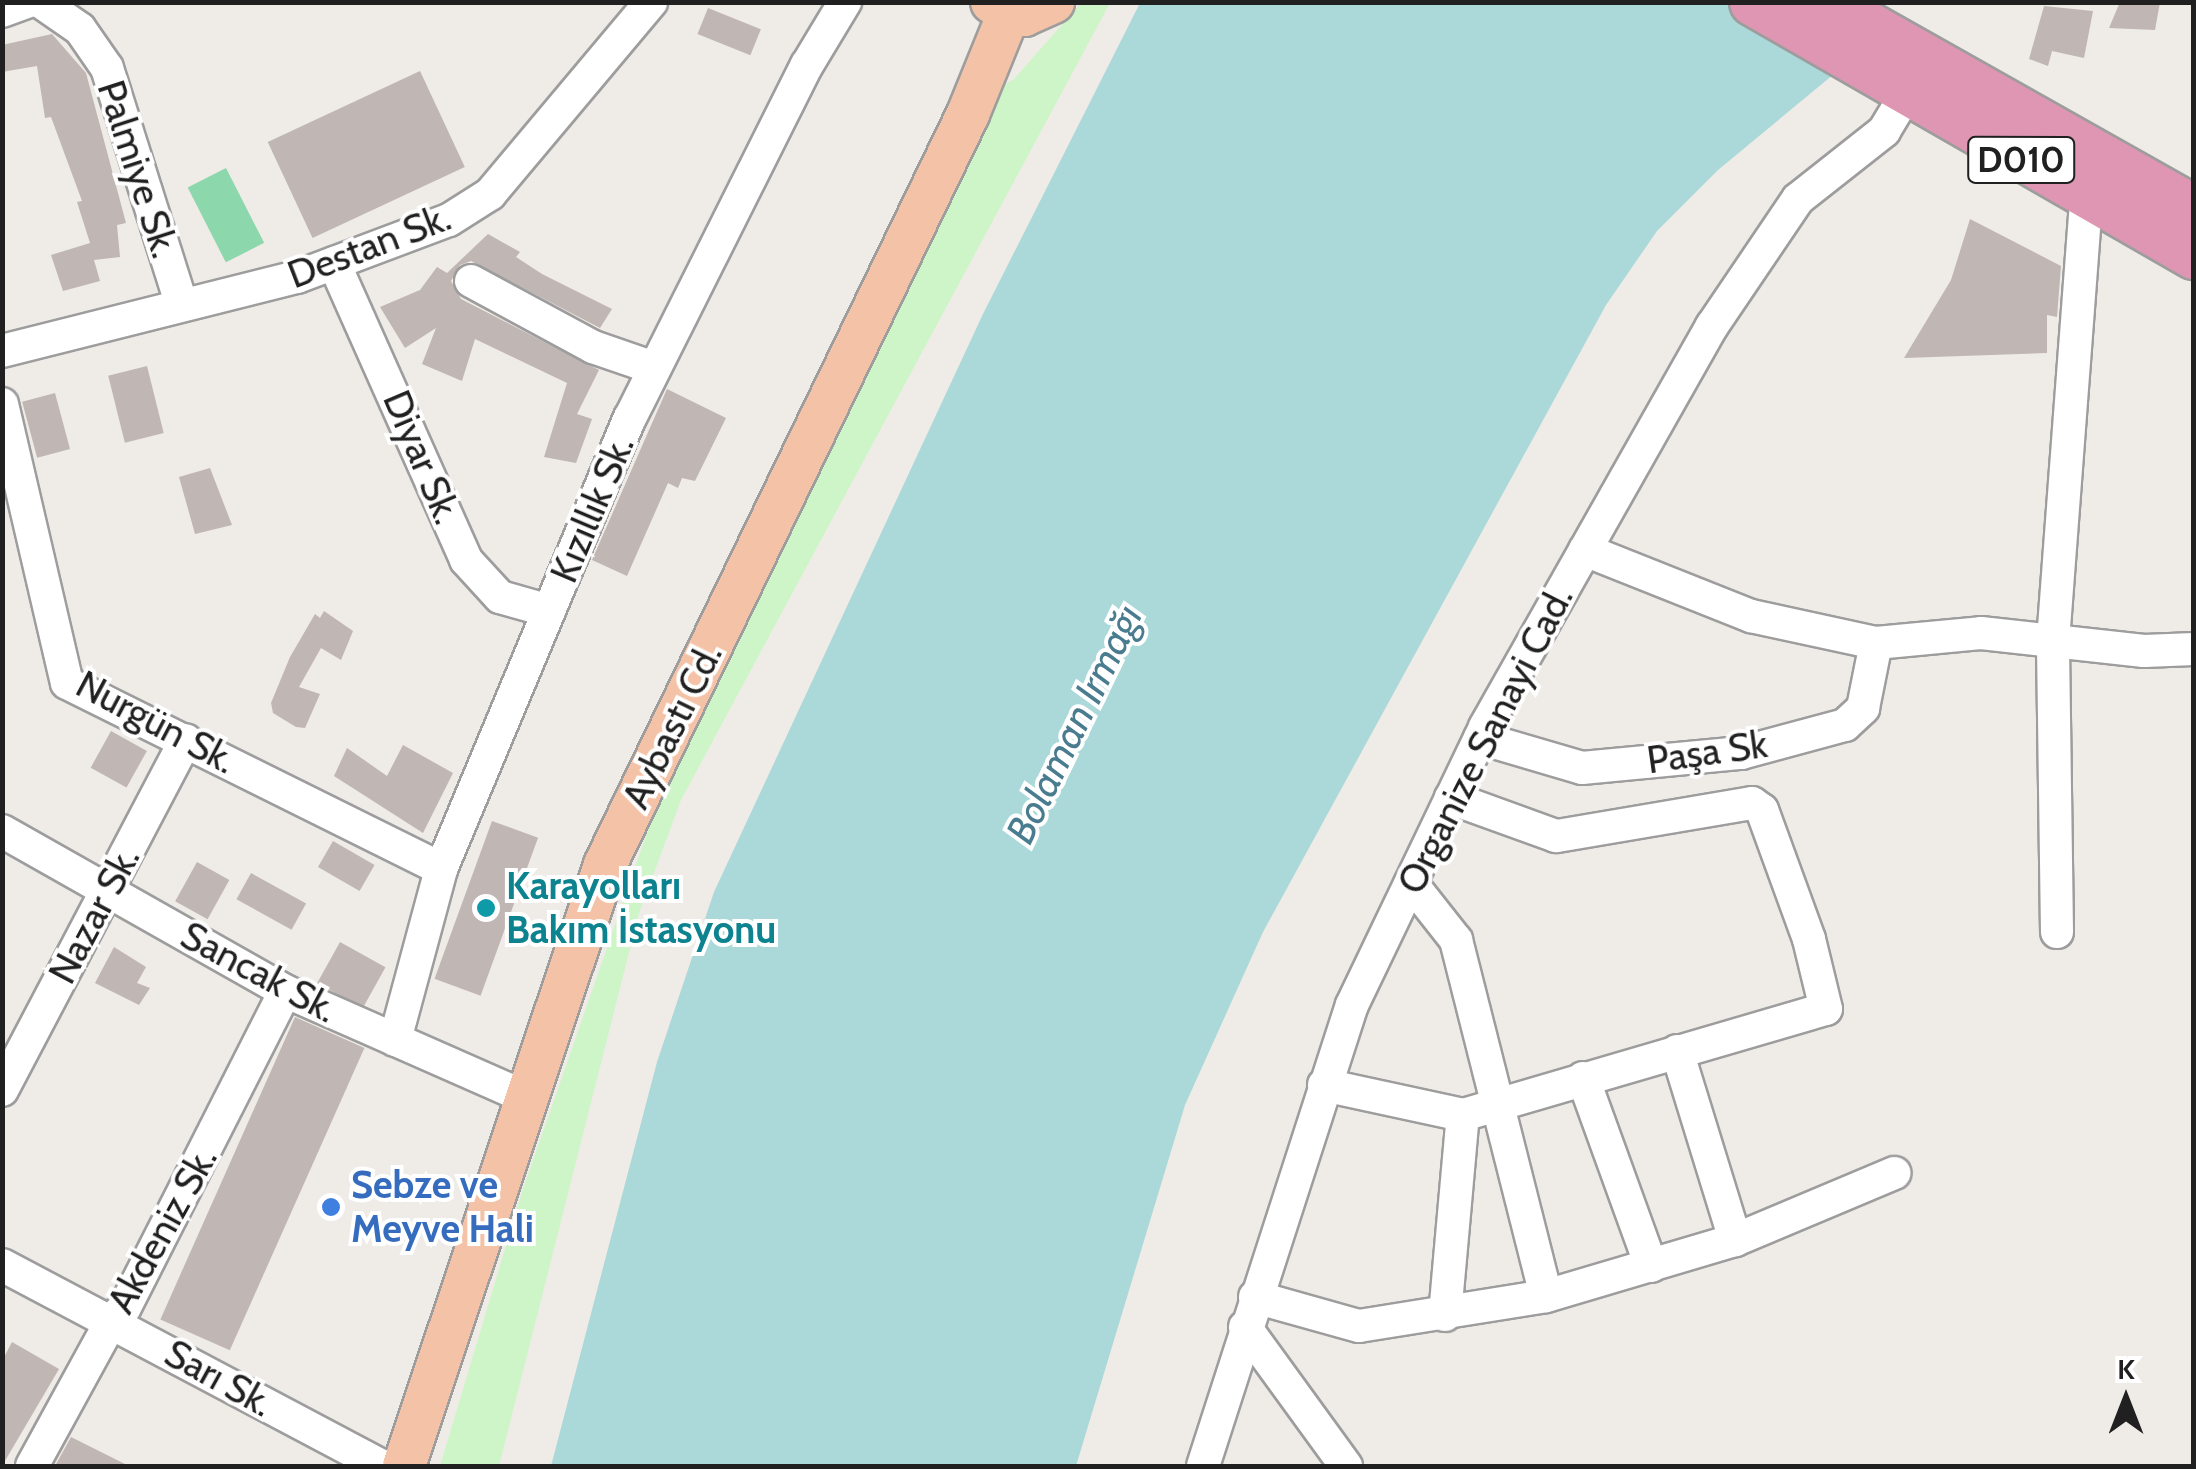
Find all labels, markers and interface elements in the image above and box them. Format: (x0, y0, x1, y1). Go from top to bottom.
street label: Palmiye Sk. (88, 75, 188, 263)
road number: D010 (1966, 130, 2076, 190)
street label: Destan Sk. (281, 194, 457, 298)
street label: Diyar Sk. (374, 384, 470, 530)
street label: Kızıllık Sk. (541, 429, 643, 589)
street label: Organize Sanayi Cad. (1388, 579, 1582, 901)
water label: Bolaman Irmağı (996, 597, 1152, 851)
street label: Aybastı Cd. (613, 636, 731, 816)
street label: Nurgün Sk. (69, 661, 243, 783)
street label: Paşa Sk (1644, 721, 1770, 783)
street label: Nazar Sk. (39, 839, 149, 991)
place label: Karayolları Bakım İstasyonu (506, 863, 776, 952)
marker: Karayolları Bakım İstasyonu (475, 897, 497, 919)
street label: Sancak Sk. (173, 912, 345, 1032)
street label: Akdeniz Sk. (98, 1139, 226, 1321)
place label: Sebze ve Meyve Hali (351, 1162, 534, 1252)
marker: Sebze ve Meyve Hali (320, 1196, 342, 1218)
street label: Sarı Sk. (157, 1330, 281, 1426)
north arrow (2076, 1349, 2176, 1449)
text: K (2117, 1352, 2135, 1386)

